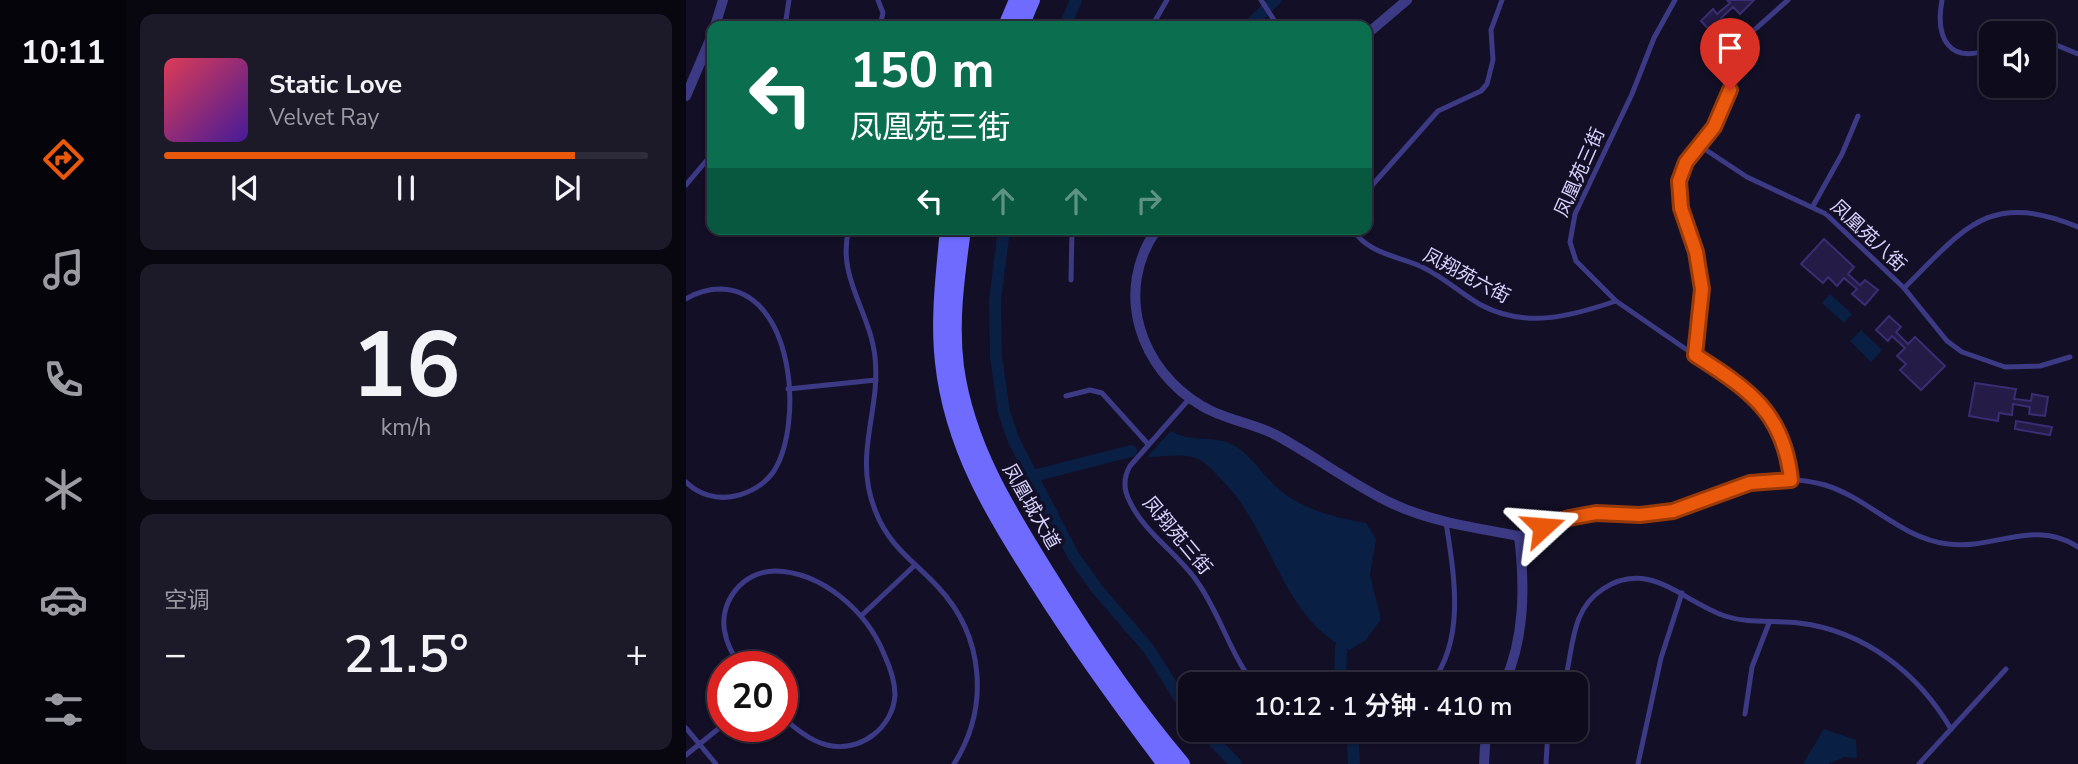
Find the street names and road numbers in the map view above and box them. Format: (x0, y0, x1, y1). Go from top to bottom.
street label: 凤凰苑三街 (1549, 124, 1611, 221)
street label: 凤凰苑八街 (1825, 194, 1912, 278)
street label: 凤翔苑六街 (1418, 242, 1515, 310)
street label: 凤凰城大道 (996, 459, 1066, 554)
street label: 凤翔苑三街 (1137, 491, 1218, 580)

